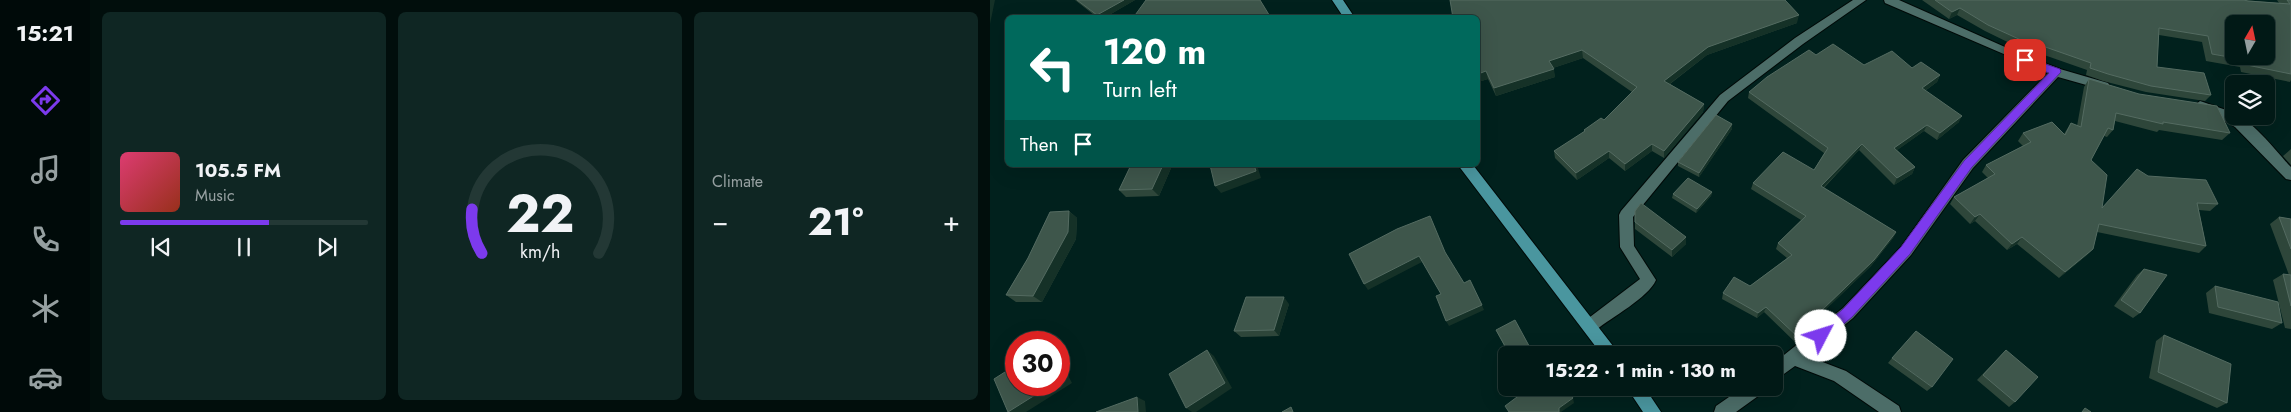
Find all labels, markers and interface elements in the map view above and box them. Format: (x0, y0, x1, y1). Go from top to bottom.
north arrow (2225, 15, 2275, 65)
map controls (2225, 15, 2275, 125)
text: 15:21 (16, 17, 74, 49)
text: 120 m (1103, 27, 1206, 77)
icon: left (1020, 35, 1085, 100)
pin (2004, 39, 2046, 81)
icon: arrive (2011, 46, 2039, 74)
text: Turn left (1103, 73, 1177, 105)
button: layers (2225, 75, 2275, 125)
icon: directions (28, 83, 63, 118)
icon: arrive (1069, 130, 1097, 158)
text: Then (1020, 131, 1059, 158)
icon: music (28, 152, 63, 187)
text: 105.5 FM (195, 157, 281, 184)
text: Climate (712, 170, 763, 193)
text: 22 (506, 176, 574, 252)
text: Music (195, 184, 235, 207)
text: 21° (808, 194, 863, 249)
text: − (712, 201, 729, 242)
text: + (943, 201, 960, 242)
icon: phone (28, 222, 63, 257)
icon: previous (147, 233, 175, 261)
icon: pause (230, 233, 258, 261)
icon: next (313, 233, 341, 261)
text: km/h (520, 239, 560, 265)
icon: climate (28, 291, 63, 326)
position arrow (1794, 309, 1846, 361)
speed limit sign: 30 (1005, 331, 1070, 396)
text: 15:22 · 1 min · 130 m (1545, 357, 1736, 384)
icon: car (28, 360, 63, 395)

